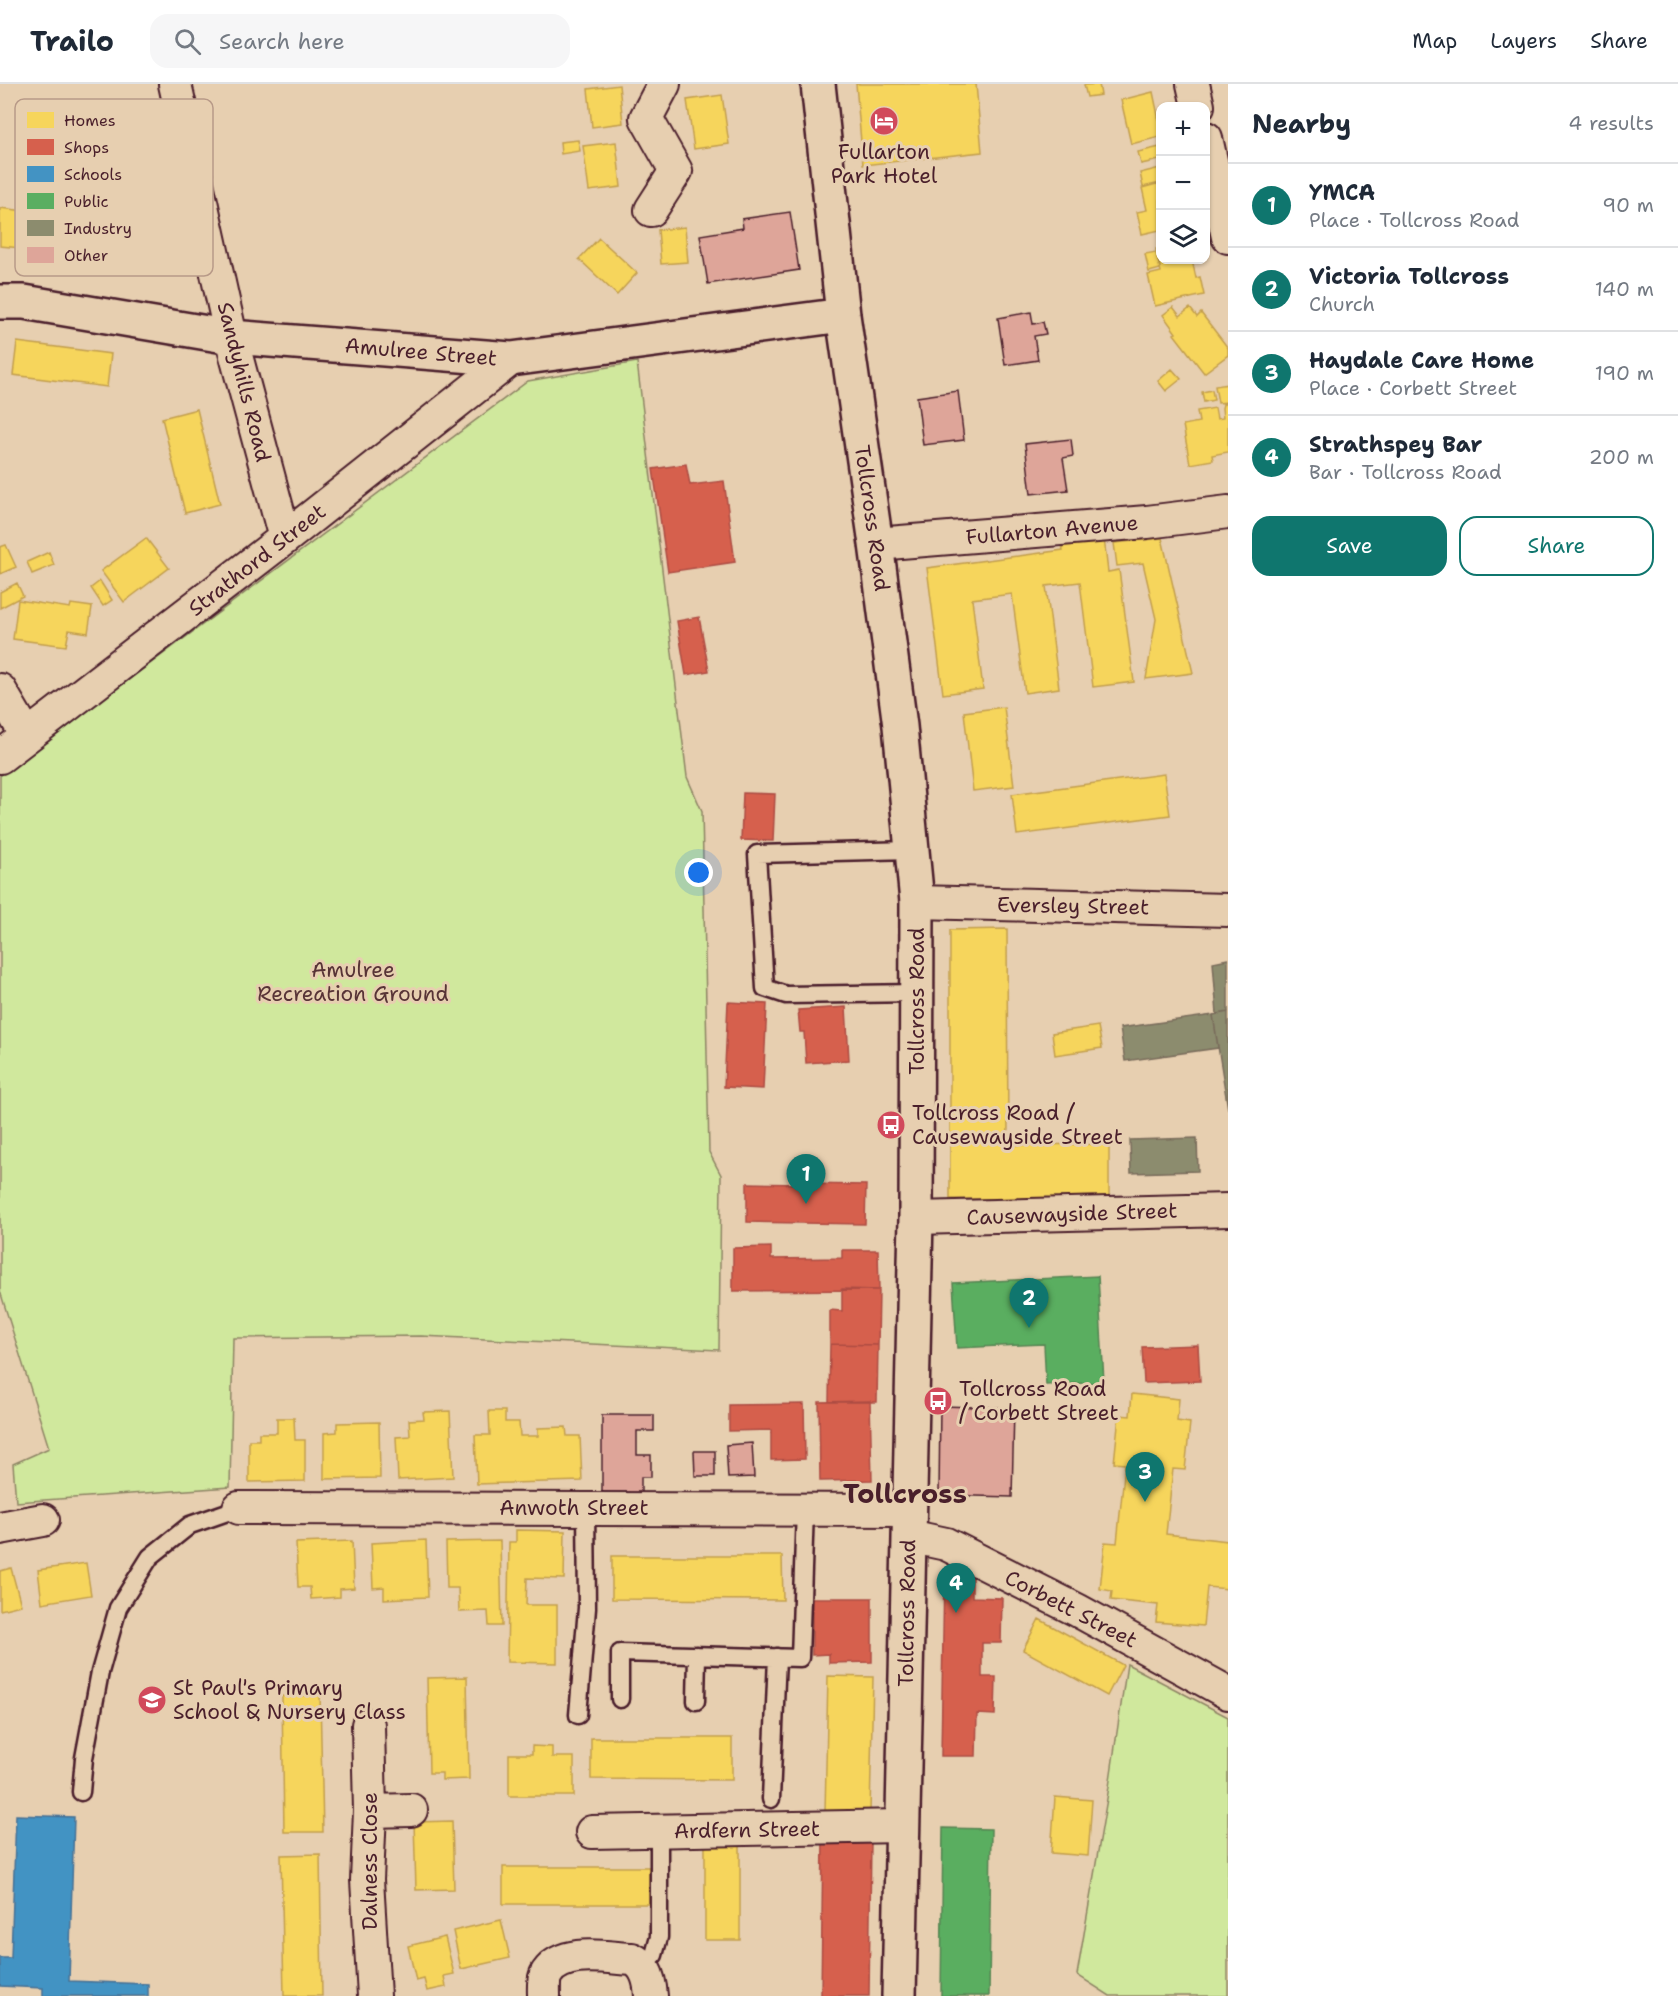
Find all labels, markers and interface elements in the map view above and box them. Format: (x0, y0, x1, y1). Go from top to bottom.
search box (150, 14, 570, 68)
text: Trailo (30, 22, 114, 60)
icon: search (171, 25, 204, 58)
text: Search here (219, 27, 345, 56)
text: Map (1412, 27, 1457, 55)
text: Layers (1490, 27, 1557, 55)
text: Share (1590, 27, 1648, 55)
legend (15, 99, 213, 276)
map controls (1156, 102, 1210, 264)
button: + (1156, 102, 1210, 156)
hotel icon: Fullarton Park Hotel (868, 105, 900, 137)
text: Nearby (1252, 106, 1351, 141)
text: Homes (64, 110, 116, 131)
text: 4 results (1568, 110, 1654, 136)
text: Shops (64, 137, 109, 158)
place label: Fullarton Park Hotel (831, 138, 938, 190)
button: − (1156, 156, 1210, 210)
text: Schools (64, 164, 122, 185)
text: YMCA (1309, 178, 1375, 207)
text: Public (64, 191, 109, 212)
text: 1 (1267, 192, 1276, 218)
text: 90 m (1602, 192, 1654, 218)
text: Place · Tollcross Road (1309, 207, 1519, 233)
button: layers (1156, 210, 1210, 264)
text: Industry (64, 218, 132, 239)
text: Other (64, 245, 108, 266)
text: Victoria Tollcross (1309, 262, 1509, 291)
text: 2 (1265, 276, 1279, 302)
text: 140 m (1595, 276, 1654, 302)
text: Church (1309, 291, 1375, 317)
street label: Sandyhills Road (211, 299, 277, 465)
street label: Amulree Street (344, 331, 498, 373)
text: Haydale Care Home (1309, 346, 1534, 375)
text: 3 (1265, 360, 1279, 386)
text: 190 m (1595, 360, 1654, 386)
text: Place · Corbett Street (1309, 375, 1517, 401)
text: Strathspey Bar (1309, 430, 1482, 459)
street label: Tollcross Road (848, 443, 896, 593)
text: 4 (1265, 444, 1279, 470)
text: 200 m (1589, 444, 1654, 470)
text: Bar · Tollcross Road (1309, 459, 1502, 485)
street label: Strathord Street (183, 498, 331, 622)
street label: Fullarton Avenue (965, 509, 1139, 551)
button: Save (1252, 516, 1447, 576)
button: Share (1459, 516, 1654, 576)
your location (684, 858, 713, 887)
street label: Eversley Street (997, 891, 1149, 921)
street label: Tollcross Road (903, 927, 931, 1075)
park label: Amulree Recreation Ground (257, 956, 449, 1008)
place label: Tollcross Road / Causewayside Street (912, 1099, 1123, 1151)
bus stop icon: Tollcross Road / Causewayside Street (875, 1109, 907, 1141)
pin: 1 (786, 1154, 826, 1204)
street label: Causewayside Street (966, 1196, 1178, 1232)
pin: 2 (1010, 1278, 1048, 1328)
place label: Tollcross Road / Corbett Street (959, 1375, 1119, 1427)
bus stop icon: Tollcross Road / Corbett Street (922, 1385, 954, 1417)
pin: 3 (1126, 1452, 1164, 1502)
district label: Tollcross (843, 1475, 967, 1512)
street label: Anwoth Street (499, 1494, 649, 1522)
street label: Tollcross Road (892, 1539, 922, 1687)
pin: 4 (936, 1564, 976, 1613)
street label: Corbett Street (1000, 1564, 1142, 1654)
place label: St Paul's Primary School & Nursery Class (173, 1674, 406, 1726)
school or university icon: St Paul's Primary School & Nursery Class (136, 1684, 168, 1716)
street label: Dalness Close (356, 1792, 384, 1930)
street label: Ardfern Street (674, 1815, 820, 1845)

